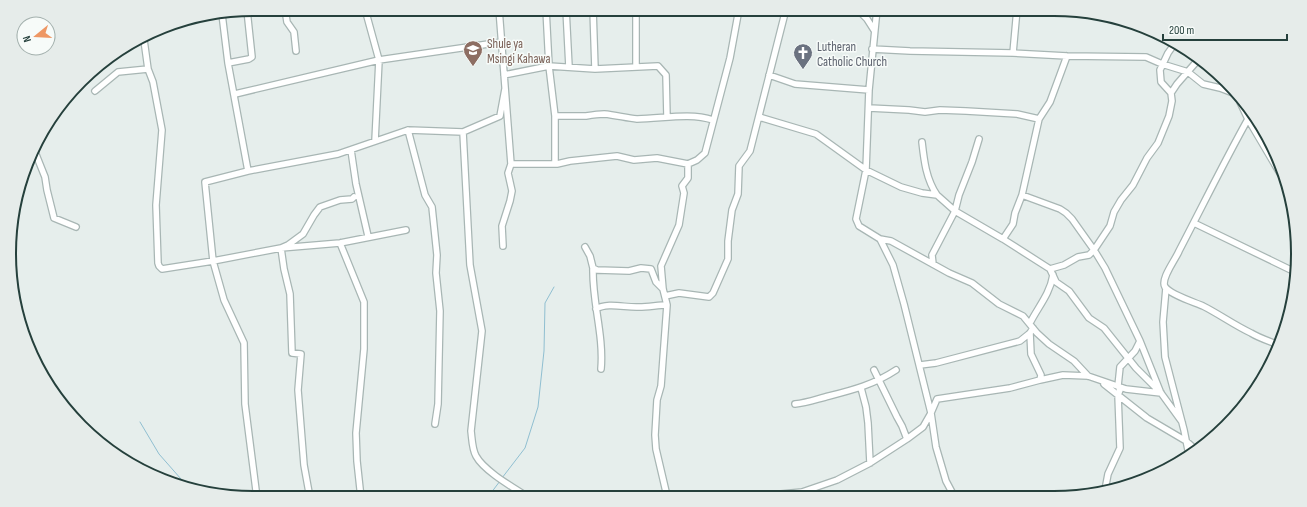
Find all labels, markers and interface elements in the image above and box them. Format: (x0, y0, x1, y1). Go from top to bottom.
north arrow (16, 16, 56, 56)
scale bar (1163, 16, 1287, 42)
text: 200 m (1169, 23, 1195, 38)
text: N (20, 34, 34, 44)
place label: Shule ya Msingi Kahawa (487, 36, 551, 67)
school or university icon: Shule ya Msingi Kahawa (462, 39, 484, 67)
place label: Lutheran Catholic Church (817, 39, 887, 70)
church icon: Lutheran Catholic Church (792, 42, 814, 70)

